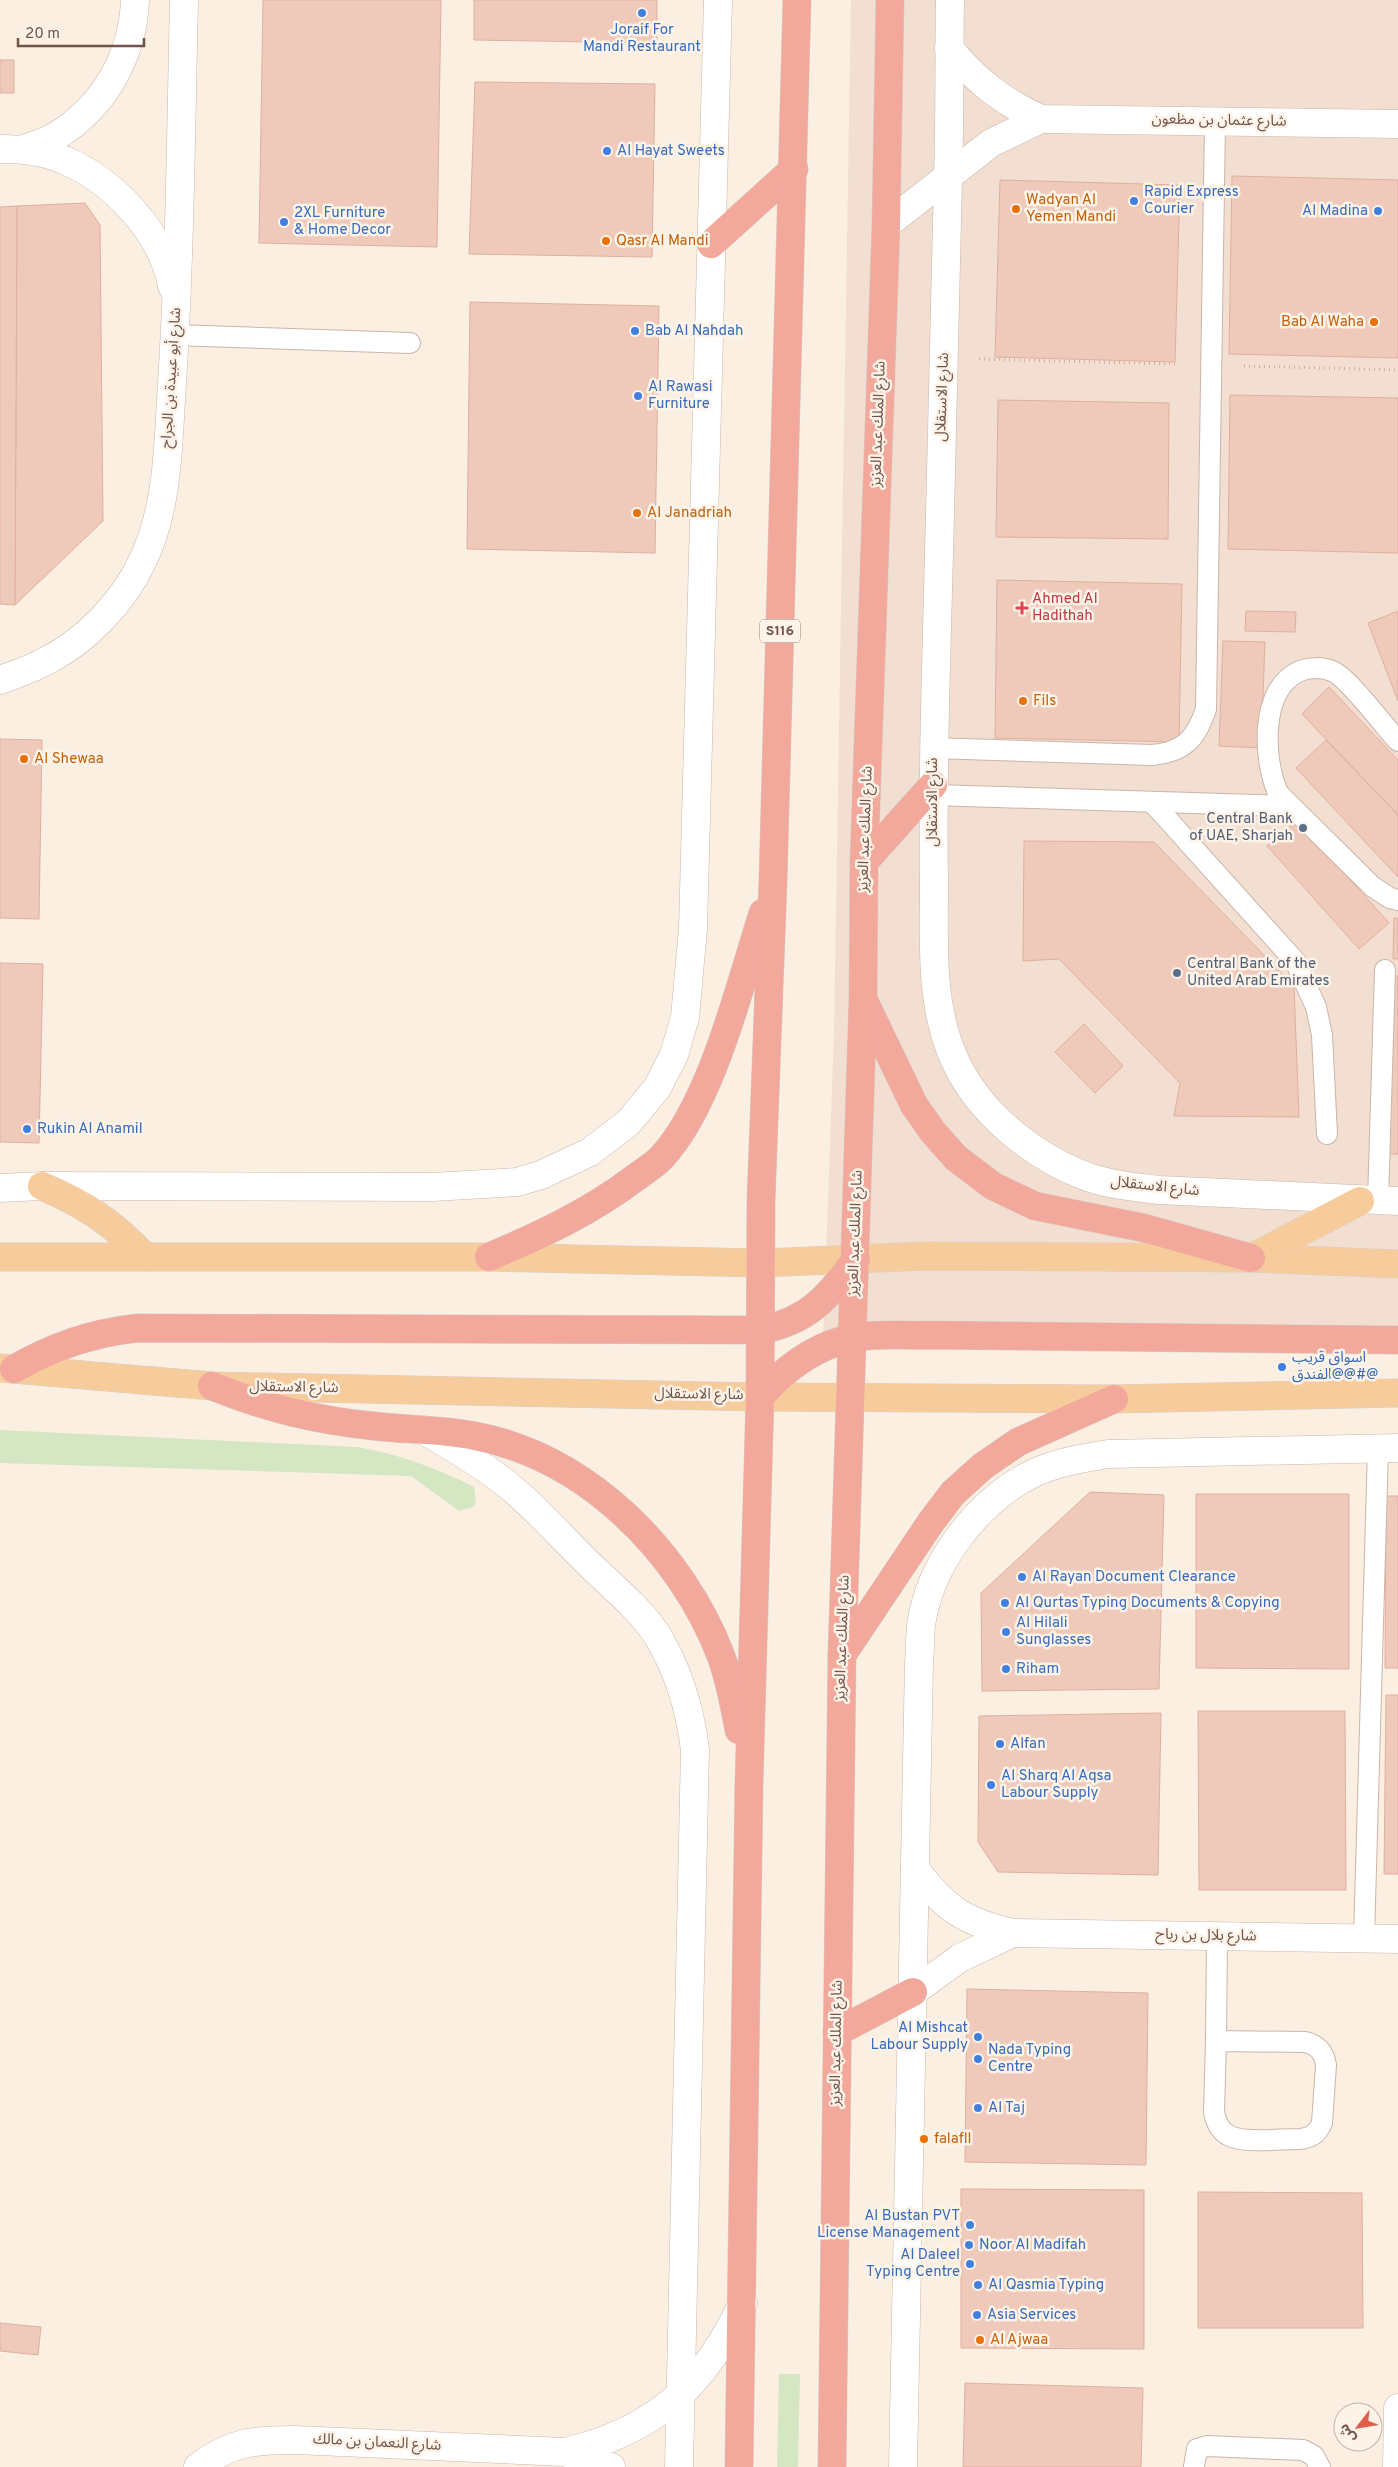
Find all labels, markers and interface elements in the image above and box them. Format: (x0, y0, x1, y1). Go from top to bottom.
marker: Joraif For Mandi Restaurant (636, 7, 648, 19)
scale bar (18, 15, 144, 47)
place label: Joraif For Mandi Restaurant (583, 21, 701, 57)
text: 20 m (25, 25, 60, 44)
street label: شارع عثمان بن مظعون (1151, 110, 1287, 133)
place label: Al Hayat Sweets (617, 142, 725, 161)
marker: Al Hayat Sweets (601, 145, 613, 157)
place label: Rapid Express Courier (1144, 183, 1239, 219)
place label: Wadyan Al Yemen Mandi (1026, 191, 1116, 227)
marker: Rapid Express Courier (1128, 195, 1140, 207)
place label: Al Madina (1302, 202, 1368, 221)
marker: Wadyan Al Yemen Mandi (1010, 203, 1022, 215)
place label: 2XL Furniture & Home Decor (294, 204, 391, 240)
marker: Al Madina (1372, 205, 1384, 217)
marker: 2XL Furniture & Home Decor (278, 216, 290, 228)
place label: Qasr Al Mandi (616, 232, 709, 251)
marker: Qasr Al Mandi (600, 235, 612, 247)
street label: شارع أبو عبيدة بن الجراح (157, 307, 187, 449)
place label: Bab Al Waha (1281, 313, 1364, 332)
marker: Bab Al Waha (1368, 316, 1380, 328)
place label: Bab Al Nahdah (645, 322, 743, 341)
marker: Bab Al Nahdah (629, 325, 641, 337)
street label: شارع الاستقلال (932, 352, 955, 442)
street label: شارع الملك عبد العزيز (867, 360, 892, 488)
place label: Al Rawasi Furniture (648, 378, 713, 414)
marker: Al Rawasi Furniture (632, 390, 644, 402)
place label: Al Janadriah (647, 504, 732, 523)
marker: Al Janadriah (631, 507, 643, 519)
place label: Ahmed Al Hadithah (1032, 590, 1098, 626)
marker: Ahmed Al Hadithah (1016, 602, 1028, 614)
road number: S116 (760, 620, 800, 642)
place label: Fils (1033, 692, 1056, 711)
marker: Fils (1017, 695, 1029, 707)
place label: Al Shewaa (34, 750, 104, 769)
marker: Al Shewaa (18, 753, 30, 765)
street label: شارع الاستقلال (924, 757, 944, 847)
street label: شارع الملك عبد العزيز (854, 765, 879, 893)
place label: Central Bank of UAE, Sharjah (1189, 810, 1293, 846)
marker: Central Bank of UAE, Sharjah (1297, 822, 1309, 834)
place label: Central Bank of the United Arab Emirates (1187, 955, 1329, 991)
marker: Central Bank of the United Arab Emirates (1171, 967, 1183, 979)
place label: Rukin Al Anamil (37, 1120, 143, 1139)
marker: Rukin Al Anamil (21, 1123, 33, 1135)
street label: شارع الملك عبد العزيز (844, 1169, 869, 1297)
street label: شارع الاستقلال (1110, 1173, 1201, 1202)
place label: اسواق قريب الفندق@@#@ (1292, 1349, 1378, 1385)
marker: اسواق قريب الفندق@@#@ (1276, 1361, 1288, 1373)
street label: شارع الاستقلال (249, 1378, 339, 1399)
street label: شارع الاستقلال (654, 1385, 744, 1406)
place label: Al Rayan Document Clearance (1032, 1568, 1236, 1587)
marker: Al Rayan Document Clearance (1016, 1571, 1028, 1583)
street label: شارع الملك عبد العزيز (831, 1574, 856, 1702)
place label: Al Qurtas Typing Documents & Copying (1015, 1594, 1280, 1613)
marker: Al Qurtas Typing Documents & Copying (999, 1597, 1011, 1609)
place label: Al Hilali Sunglasses (1016, 1614, 1091, 1650)
marker: Al Hilali Sunglasses (1000, 1626, 1012, 1638)
place label: Riham (1016, 1660, 1059, 1679)
marker: Riham (1000, 1663, 1012, 1675)
place label: Alfan (1010, 1735, 1046, 1754)
marker: Alfan (994, 1738, 1006, 1750)
place label: Al Sharq Al Aqsa Labour Supply (1001, 1767, 1111, 1803)
marker: Al Sharq Al Aqsa Labour Supply (985, 1779, 997, 1791)
street label: شارع بلال بن رباح (1155, 1926, 1257, 1947)
street label: شارع الملك عبد العزيز (826, 1980, 849, 2107)
place label: Al Mishcat Labour Supply (871, 2019, 968, 2055)
marker: Al Mishcat Labour Supply (972, 2031, 984, 2043)
place label: Nada Typing Centre (988, 2041, 1071, 2077)
marker: Nada Typing Centre (972, 2053, 984, 2065)
place label: Al Taj (988, 2099, 1025, 2118)
marker: Al Taj (972, 2102, 984, 2114)
place label: falafll (934, 2130, 972, 2149)
marker: falafll (918, 2133, 930, 2145)
place label: Al Bustan PVT License Management (817, 2207, 960, 2243)
marker: Al Bustan PVT License Management (964, 2219, 976, 2231)
place label: Noor Al Madifah (979, 2236, 1086, 2255)
marker: Noor Al Madifah (963, 2239, 975, 2251)
place label: Al Daleel Typing Centre (866, 2246, 960, 2282)
marker: Al Daleel Typing Centre (964, 2258, 976, 2270)
place label: Al Qasmia Typing (988, 2276, 1104, 2295)
marker: Al Qasmia Typing (972, 2279, 984, 2291)
place label: Asia Services (987, 2306, 1076, 2325)
marker: Asia Services (971, 2309, 983, 2321)
place label: Al Ajwaa (990, 2331, 1048, 2350)
marker: Al Ajwaa (974, 2334, 986, 2346)
north arrow (1333, 2402, 1383, 2452)
text: ش (1336, 2420, 1360, 2446)
street label: شارع النعمان بن مالك (312, 2430, 442, 2457)

